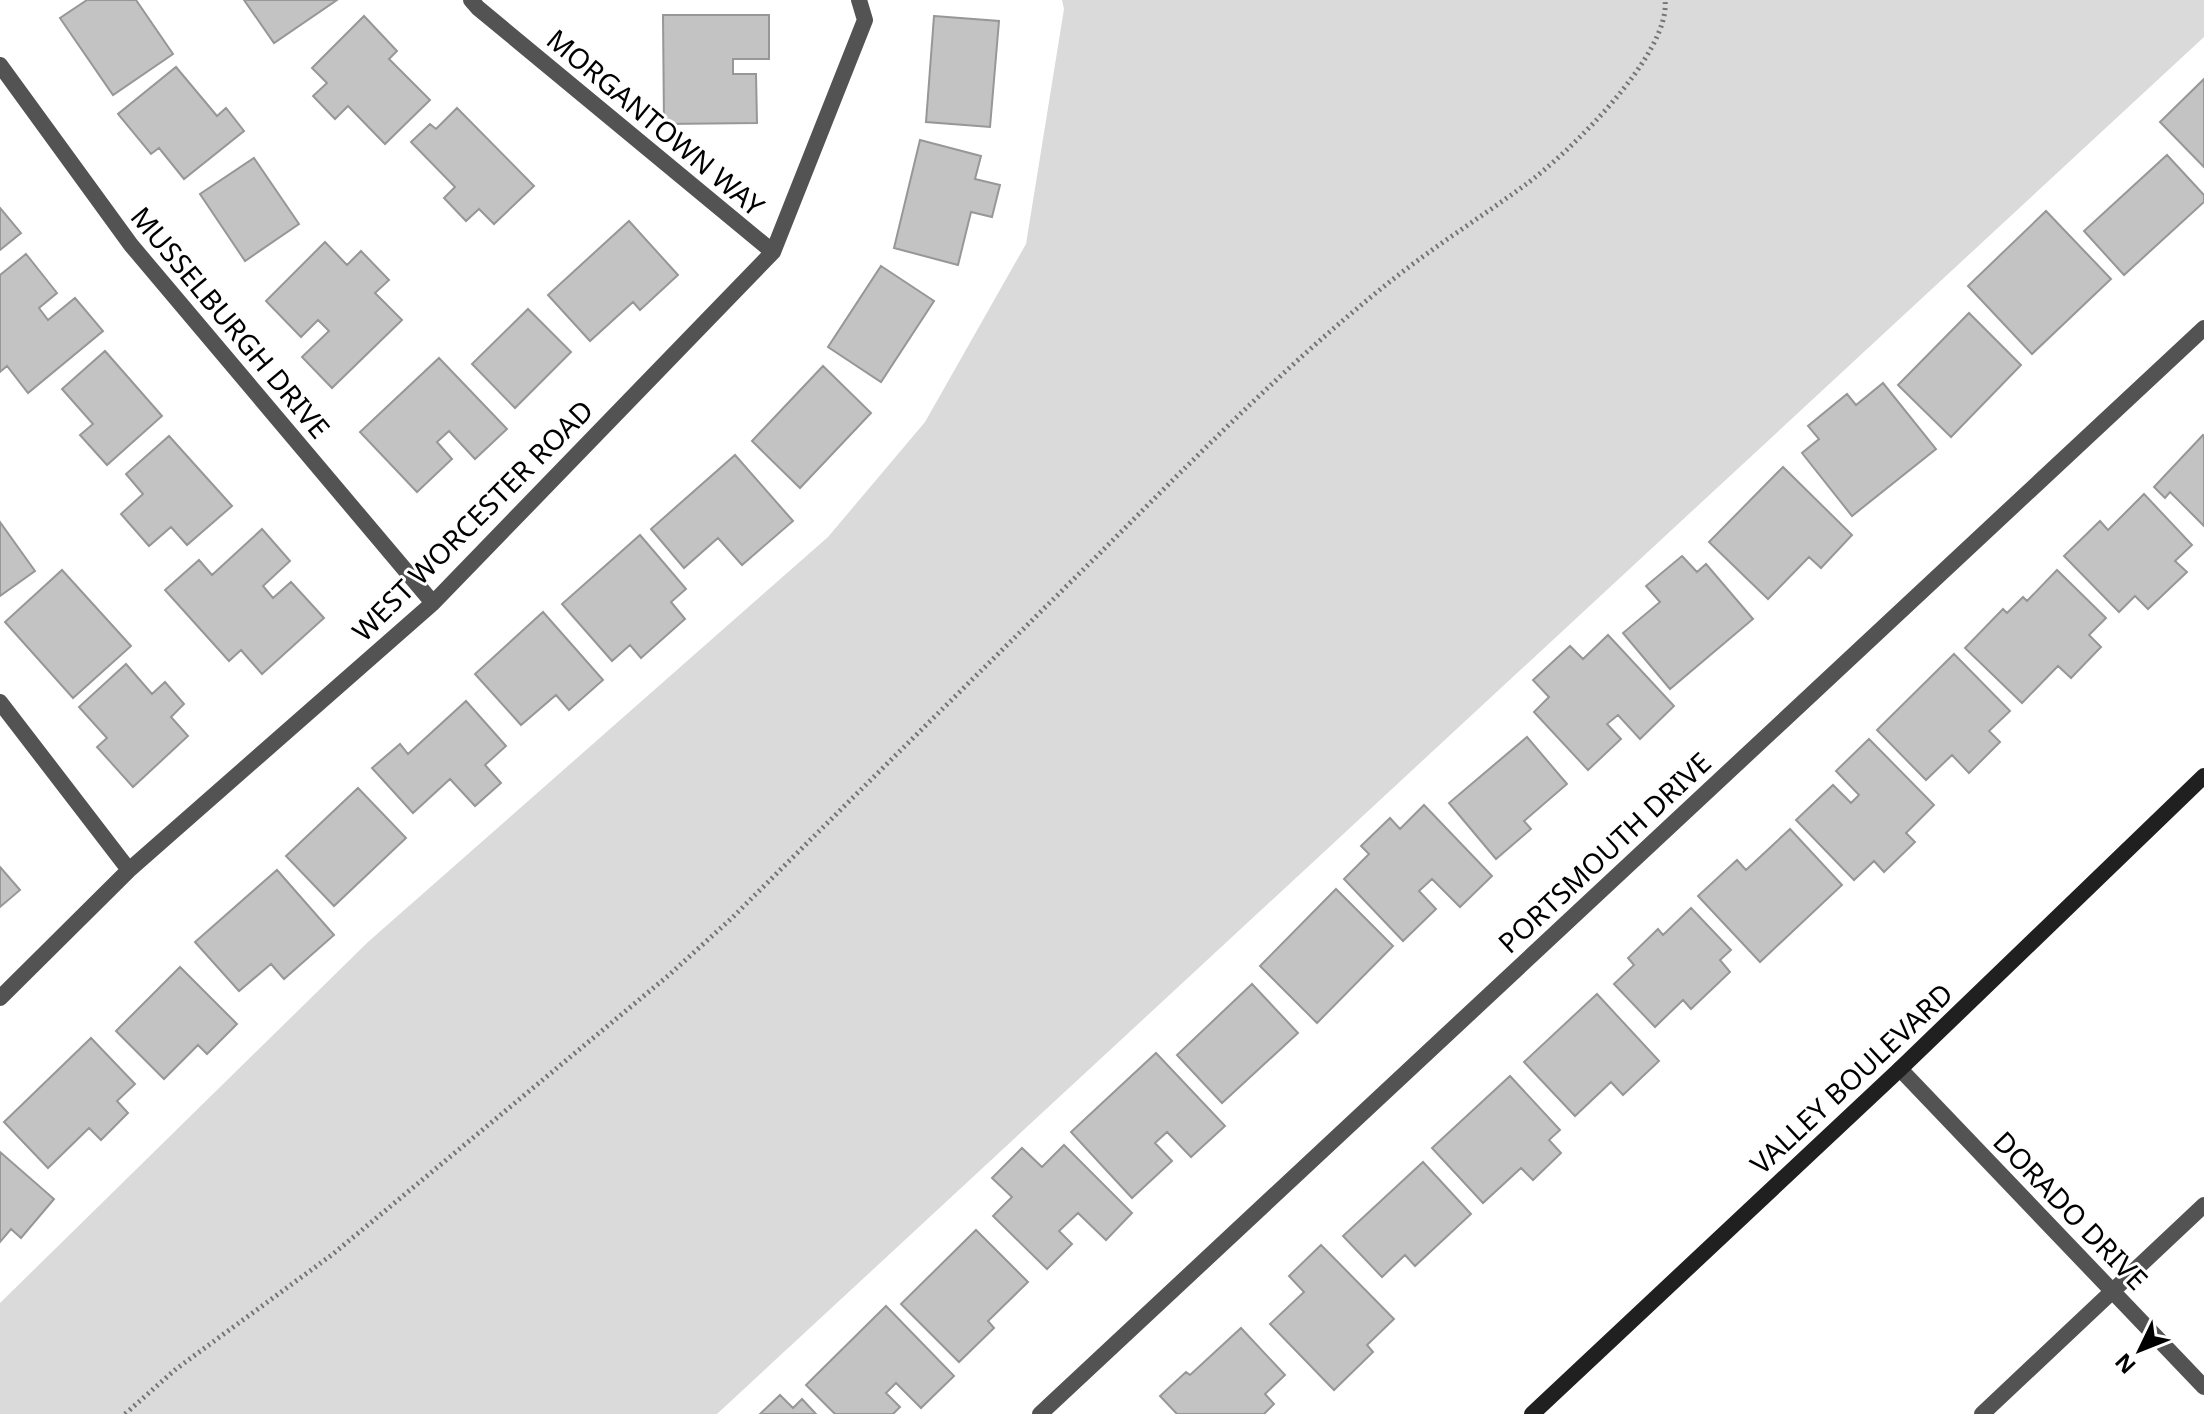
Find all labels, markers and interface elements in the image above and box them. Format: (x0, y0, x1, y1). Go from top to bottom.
street label: MORGANTOWN WAY (539, 20, 773, 224)
street label: MUSSELBURGH DRIVE (123, 198, 339, 446)
street label: WEST WORCESTER ROAD (343, 391, 601, 649)
street label: PORTSMOUTH DRIVE (1489, 743, 1719, 961)
street label: VALLEY BOULEVARD (1742, 974, 1960, 1182)
street label: DORADO DRIVE (1985, 1122, 2157, 1298)
north arrow (2100, 1310, 2180, 1390)
text: N (2108, 1348, 2142, 1381)

